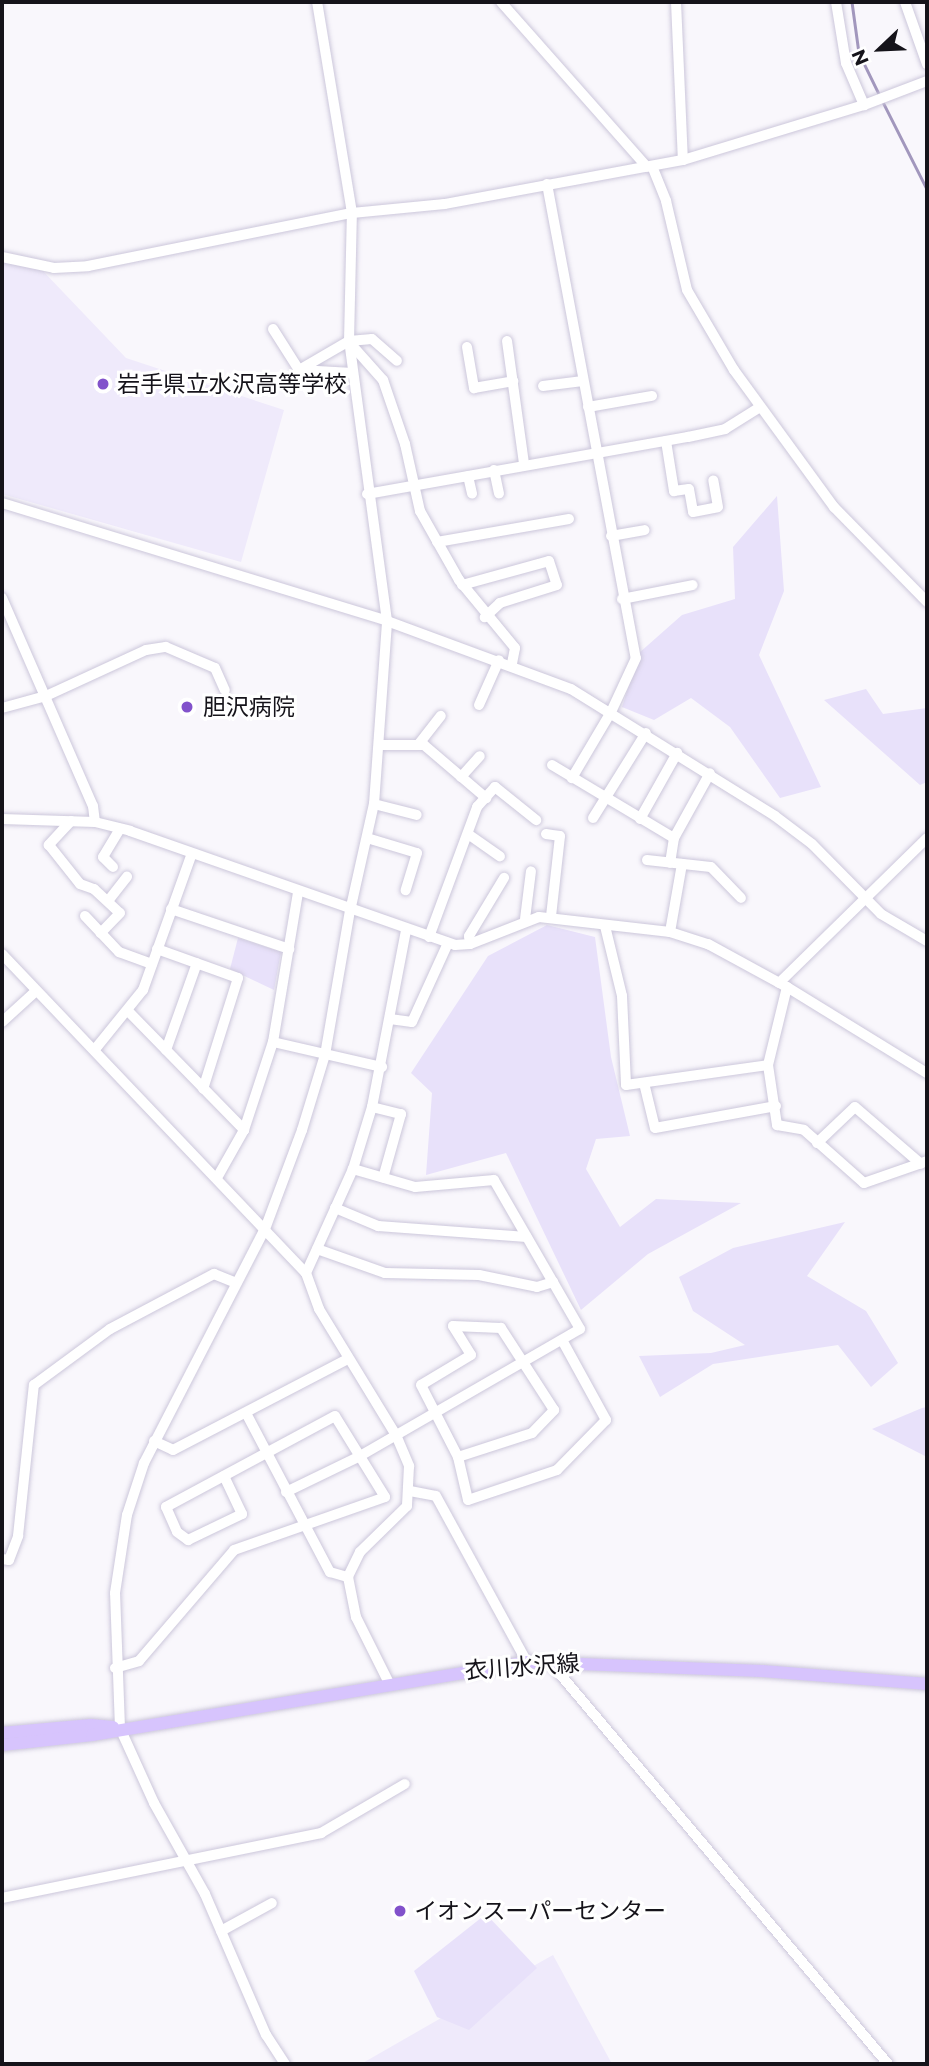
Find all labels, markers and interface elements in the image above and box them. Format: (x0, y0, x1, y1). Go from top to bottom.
north arrow (845, 14, 915, 84)
text: N (847, 46, 874, 69)
place label: 岩手県立水沢高等学校 (117, 370, 347, 398)
marker: 岩手県立水沢高等学校 (95, 376, 111, 392)
place label: 胆沢病院 (203, 693, 295, 721)
marker: 胆沢病院 (177, 697, 197, 717)
street label: 衣川水沢線 (464, 1649, 580, 1685)
place label: イオンスーパーセンター (414, 1897, 667, 1925)
marker: イオンスーパーセンター (392, 1903, 408, 1919)

